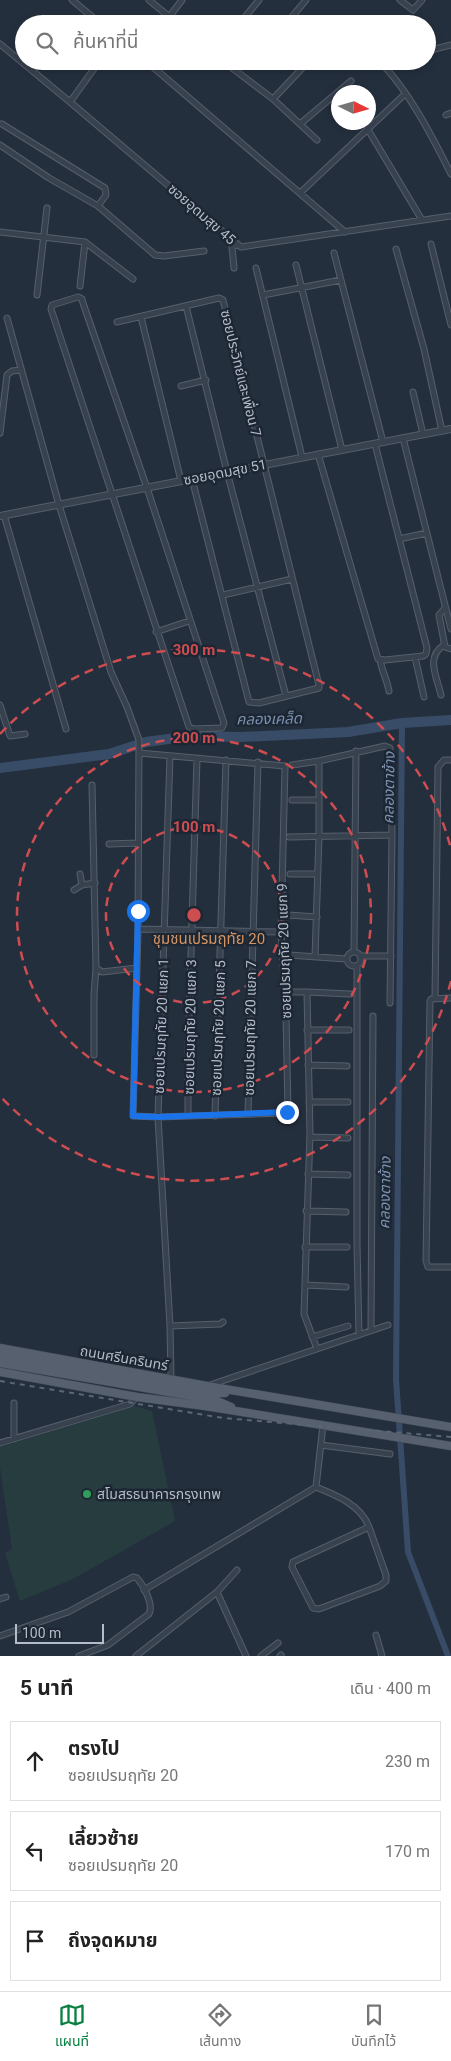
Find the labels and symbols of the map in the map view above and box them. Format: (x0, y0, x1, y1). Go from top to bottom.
north arrow (331, 85, 376, 130)
street label: ซอยอุดมสุข 45 (164, 180, 239, 249)
street label: ซอยประวิทย์และเพื่อน 7 (218, 308, 266, 438)
street label: ซอยอุดมสุข 51 (182, 456, 268, 489)
text: 300 m (173, 641, 215, 659)
water label: คลองเคล็ด (236, 709, 303, 729)
text: 200 m (173, 729, 215, 747)
water label: คลองตาช้าง (379, 751, 399, 824)
text: 100 m (173, 818, 215, 836)
street label: ซอยเปรมฤทัย 20 แยก 9 (274, 883, 294, 1019)
route start (127, 900, 150, 923)
centre of rings (185, 906, 203, 924)
district label: ชุมชนเปรมฤทัย 20 (153, 930, 265, 948)
street label: ซอยเปรมฤทัย 20 แยก 1 (151, 958, 171, 1094)
street label: ซอยเปรมฤทัย 20 แยก 3 (181, 959, 199, 1095)
street label: ซอยเปรมฤทัย 20 แยก 5 (208, 960, 228, 1096)
street label: ซอยเปรมฤทัย 20 แยก 7 (241, 960, 259, 1096)
route end (276, 1101, 299, 1124)
water label: คลองตาช้าง (375, 1156, 395, 1229)
street label: ถนนศรีนครินทร์ (79, 1342, 170, 1374)
place label: สโมสรธนาคารกรุงเทพ (97, 1486, 221, 1503)
marker: สโมสรธนาคารกรุงเทพ (81, 1488, 93, 1500)
scale bar (15, 1621, 104, 1644)

